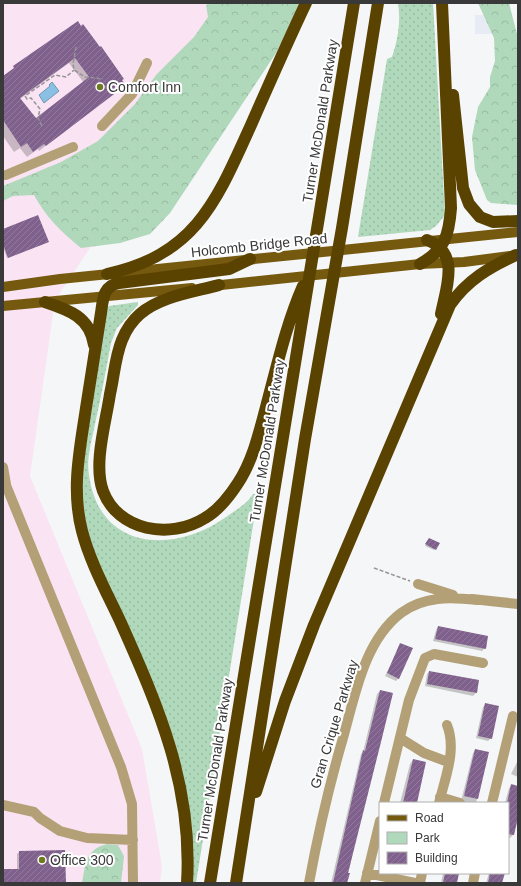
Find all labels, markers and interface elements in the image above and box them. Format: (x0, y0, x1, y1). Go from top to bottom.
street label: Turner McDonald Parkway (299, 38, 341, 204)
place label: Comfort Inn (108, 79, 181, 95)
marker: Comfort Inn (95, 82, 105, 92)
street label: Holcomb Bridge Road (190, 230, 328, 260)
street label: Turner McDonald Parkway (246, 358, 288, 524)
street label: Gran Crique Parkway (307, 658, 361, 790)
street label: Turner McDonald Parkway (194, 677, 236, 843)
legend (379, 802, 509, 874)
text: Road (415, 811, 444, 825)
text: Park (415, 831, 441, 845)
text: Building (415, 851, 458, 865)
place label: Office 300 (50, 852, 114, 868)
marker: Office 300 (37, 855, 47, 865)

